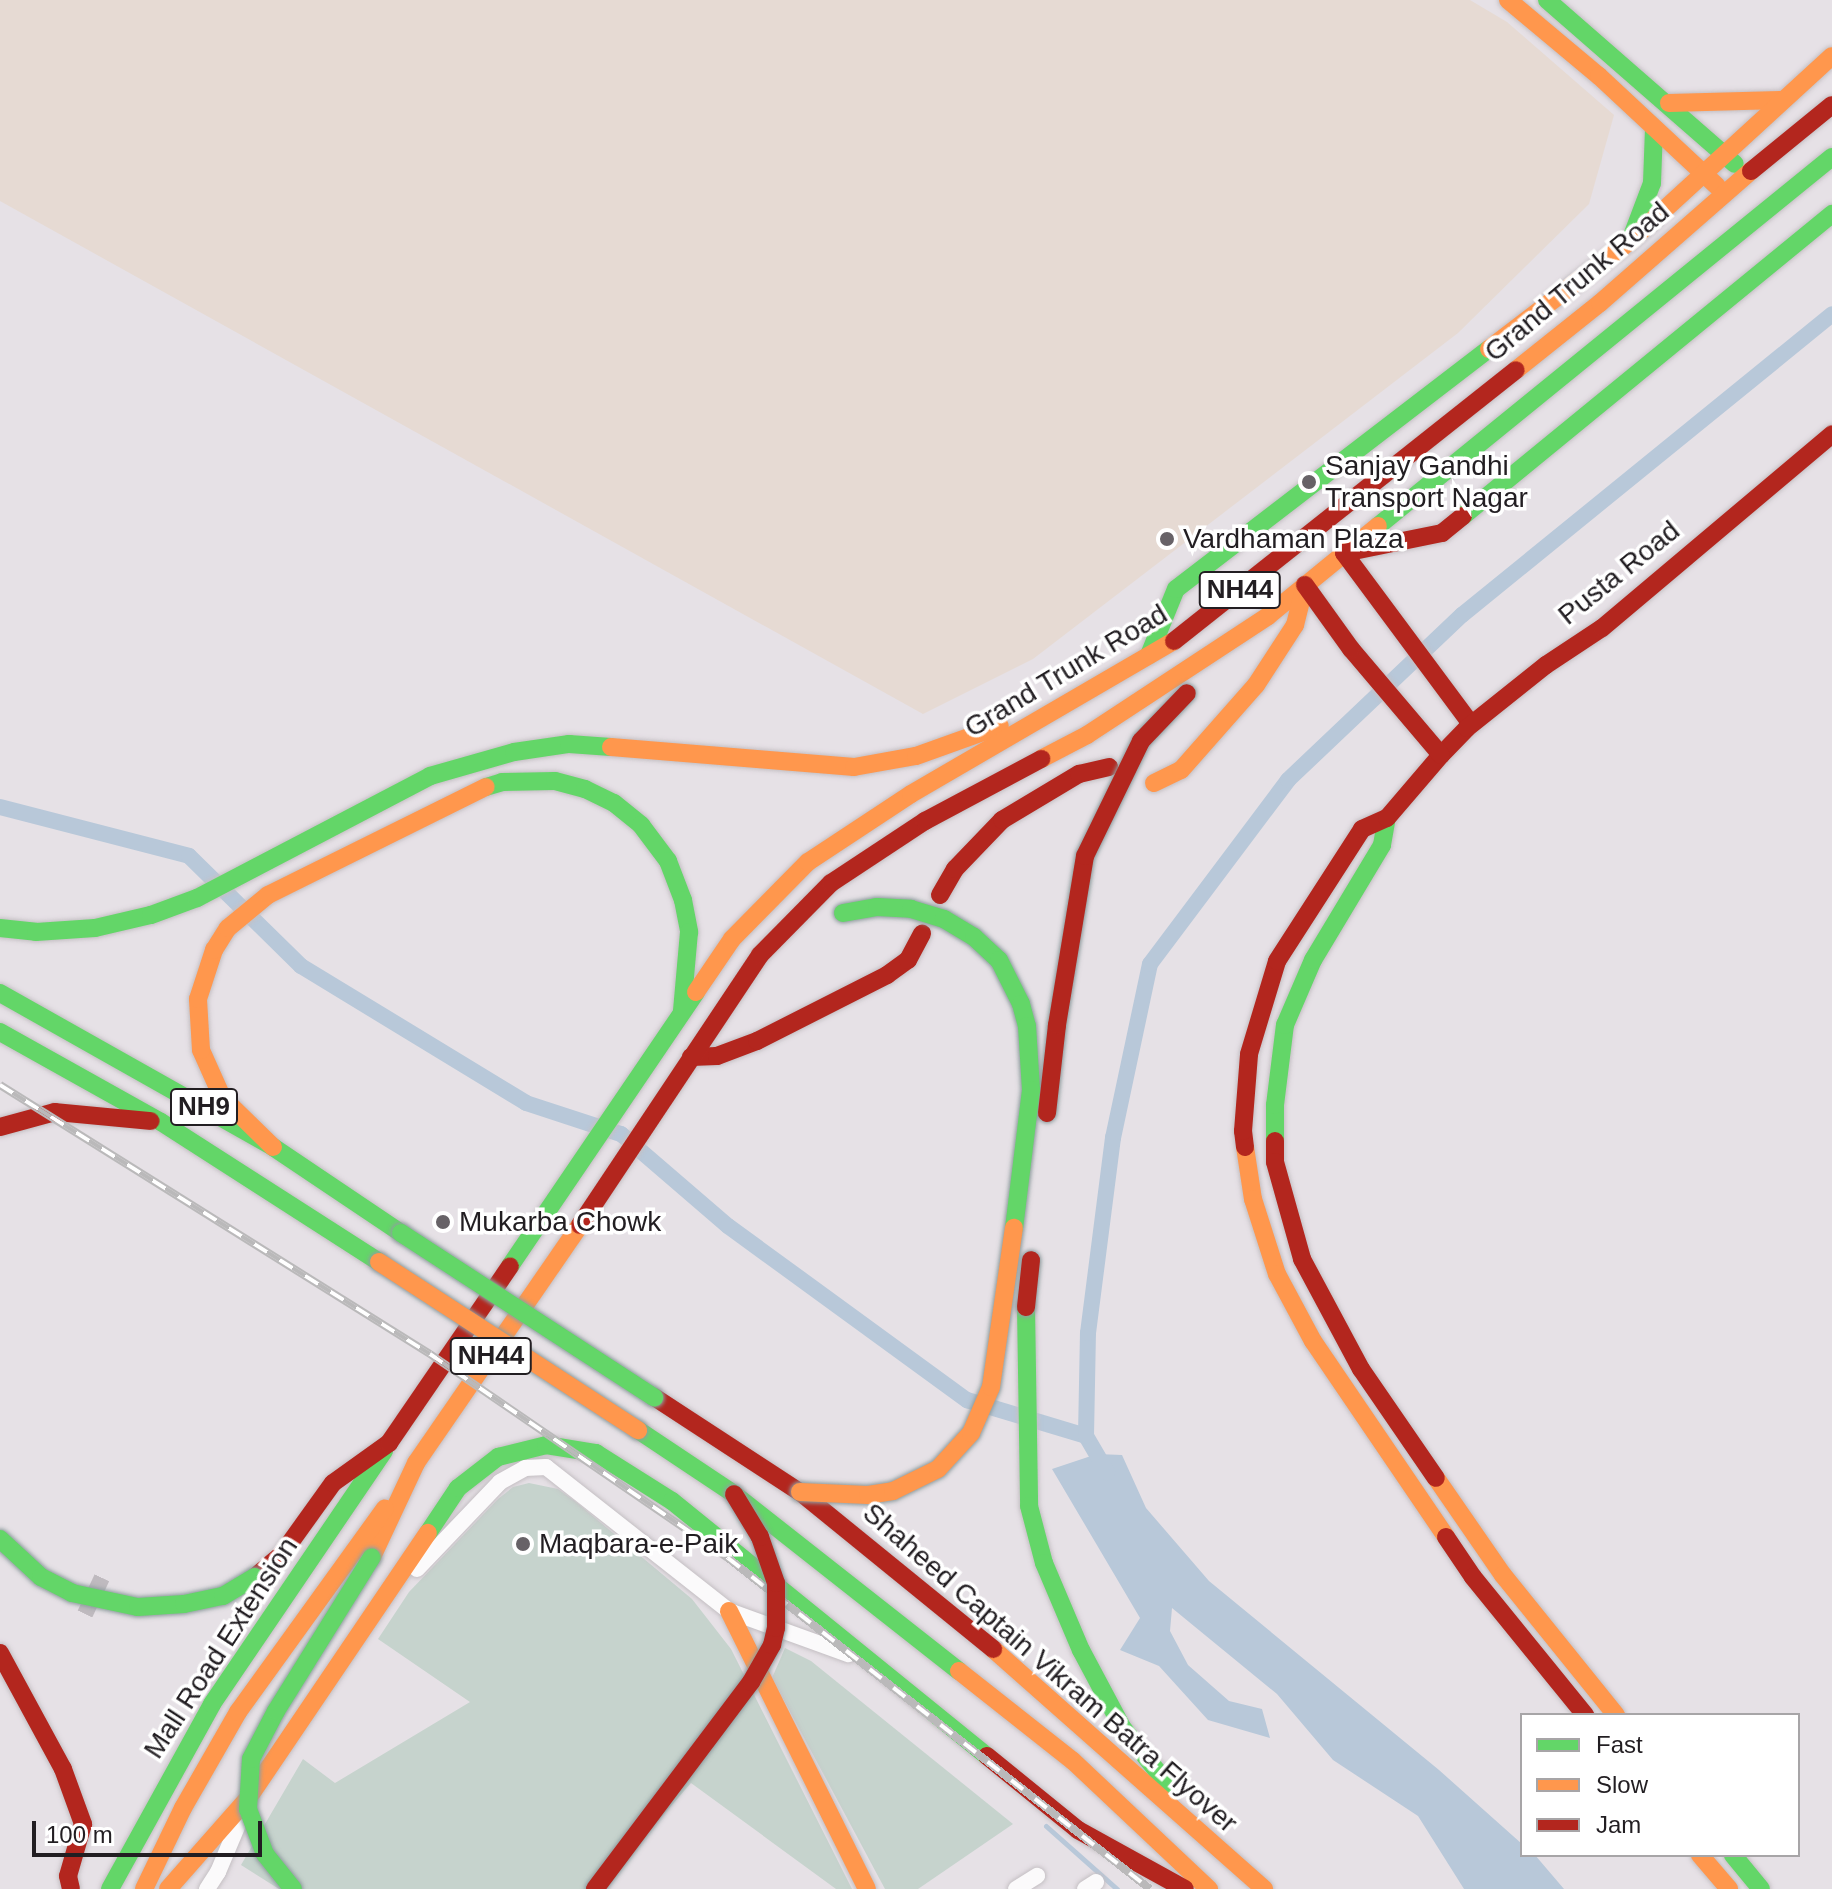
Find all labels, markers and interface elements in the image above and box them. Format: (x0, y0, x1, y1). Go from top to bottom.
street label: Grand Trunk Road (1478, 195, 1676, 369)
place label: Sanjay Gandhi Transport Nagar (1325, 449, 1528, 515)
marker: Sanjay Gandhi Transport Nagar (1300, 473, 1318, 491)
street label: Pusta Road (1552, 514, 1686, 632)
place label: Vardhaman Plaza (1183, 522, 1404, 556)
marker: Vardhaman Plaza (1158, 530, 1176, 548)
road number: NH44 (1198, 568, 1282, 612)
street label: Grand Trunk Road (958, 597, 1174, 745)
road number: NH9 (168, 1085, 240, 1129)
place label: Mukarba Chowk (459, 1205, 661, 1239)
marker: Mukarba Chowk (434, 1213, 452, 1231)
road number: NH44 (449, 1334, 533, 1378)
street label: Shaheed Captain Vikram Batra Flyover (856, 1496, 1244, 1840)
place label: Maqbara-e-Paik (539, 1527, 738, 1561)
street label: Mall Road Extension (137, 1531, 305, 1765)
marker: Maqbara-e-Paik (514, 1535, 532, 1553)
legend (1520, 1713, 1800, 1857)
text: Fast (1596, 1731, 1643, 1758)
text: Slow (1596, 1771, 1648, 1798)
scale bar (36, 1805, 266, 1855)
text: Jam (1596, 1811, 1641, 1838)
text: 100 m (46, 1821, 113, 1848)

